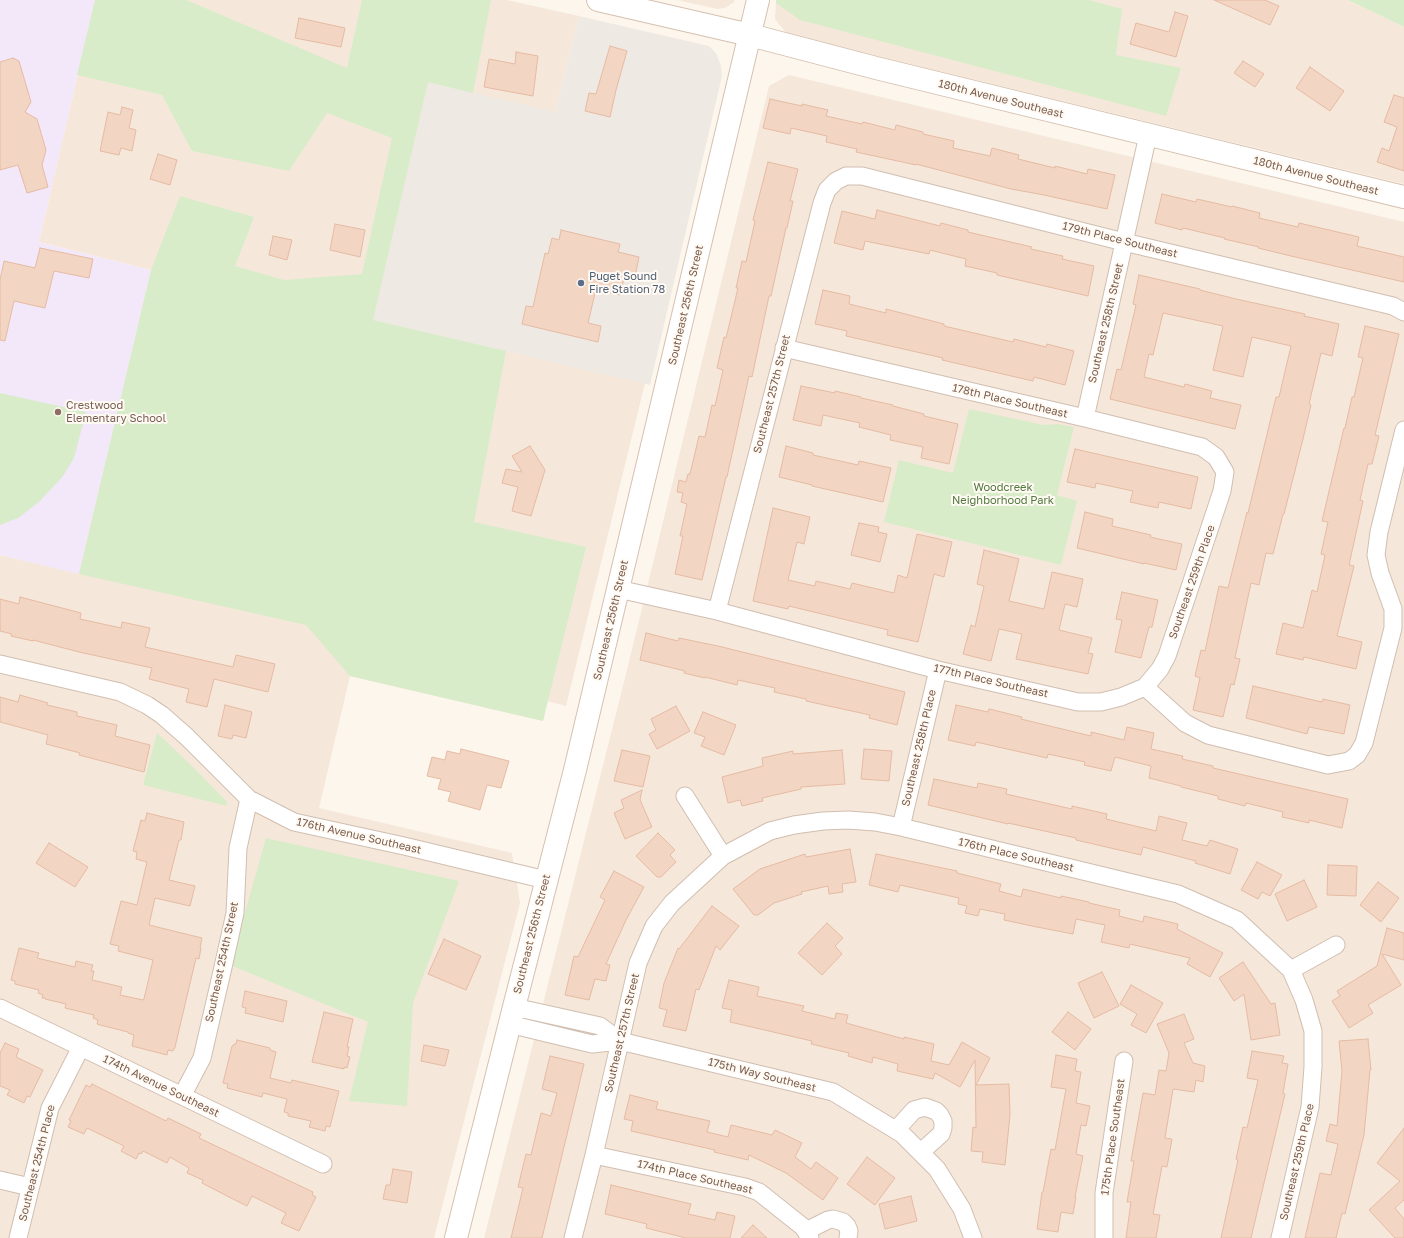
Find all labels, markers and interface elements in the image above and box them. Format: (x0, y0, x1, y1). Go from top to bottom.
street label: 180th Avenue Southeast (937, 77, 1065, 121)
street label: 180th Avenue Southeast (1252, 154, 1380, 198)
street label: 179th Place Southeast (1061, 219, 1179, 261)
street label: Southeast 256th Street (666, 244, 706, 366)
street label: Southeast 258th Street (1086, 262, 1126, 384)
place label: Puget Sound Fire Station 78 (589, 270, 665, 296)
marker: Puget Sound Fire Station 78 (576, 278, 586, 288)
street label: Southeast 257th Street (751, 333, 793, 455)
street label: 178th Place Southeast (951, 381, 1069, 421)
place label: Crestwood Elementary School (66, 399, 166, 425)
marker: Crestwood Elementary School (53, 407, 63, 417)
park label: Woodcreek Neighborhood Park (952, 481, 1054, 507)
street label: Southeast 259th Place (1166, 523, 1218, 641)
street label: Southeast 256th Street (591, 559, 631, 681)
street label: 177th Place Southeast (932, 661, 1050, 701)
street label: Southeast 258th Place (899, 688, 939, 808)
street label: 176th Avenue Southeast (295, 815, 423, 857)
street label: 176th Place Southeast (957, 835, 1075, 875)
street label: Southeast 256th Street (511, 873, 553, 995)
street label: Southeast 254th Street (203, 900, 241, 1024)
street label: Southeast 257th Street (602, 972, 642, 1094)
street label: 174th Avenue Southeast (101, 1052, 221, 1120)
street label: 175th Way Southeast (707, 1055, 817, 1095)
street label: 175th Place Southeast (1098, 1078, 1128, 1196)
street label: Southeast 259th Place (1277, 1102, 1317, 1222)
street label: Southeast 254th Place (16, 1103, 58, 1223)
street label: 174th Place Southeast (636, 1157, 754, 1197)

